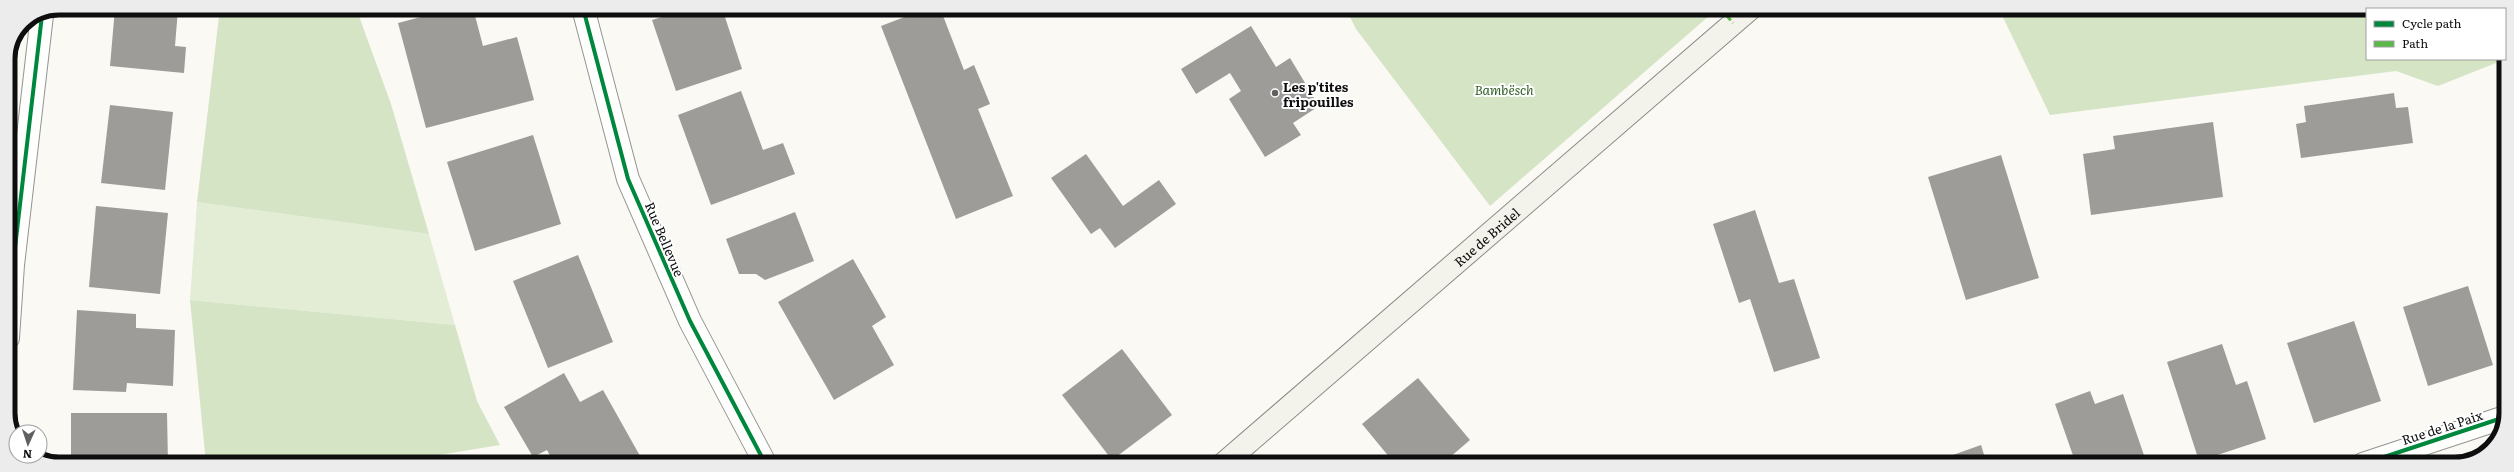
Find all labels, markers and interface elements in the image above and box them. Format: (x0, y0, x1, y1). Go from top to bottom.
legend (2366, 8, 2506, 60)
text: Cycle path (2402, 14, 2462, 32)
text: Path (2402, 34, 2428, 52)
place label: Les p'tites fripouilles (1283, 77, 1354, 111)
park label: Bambësch (1474, 80, 1534, 99)
marker: Les p'tites fripouilles (1270, 88, 1280, 98)
street label: Rue Bellevue (641, 199, 689, 279)
street label: Rue de Bridel (1449, 202, 1524, 270)
street label: Rue de la Paix (2399, 405, 2486, 449)
north arrow (8, 424, 48, 464)
text: N (22, 447, 32, 463)

